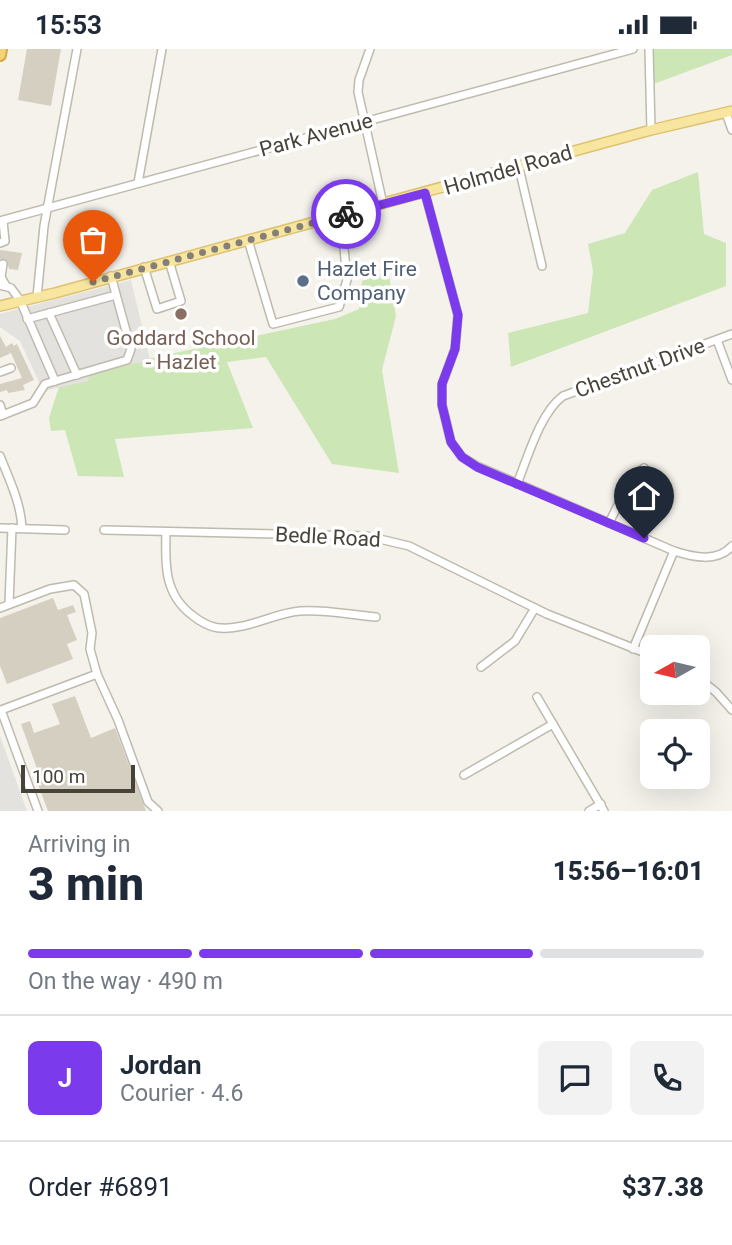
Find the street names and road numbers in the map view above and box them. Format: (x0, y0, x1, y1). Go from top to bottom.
street label: Park Avenue (257, 108, 375, 162)
street label: Holmdel Road (441, 140, 575, 200)
street label: Chestnut Drive (572, 333, 708, 403)
street label: Bedle Road (275, 522, 381, 552)

